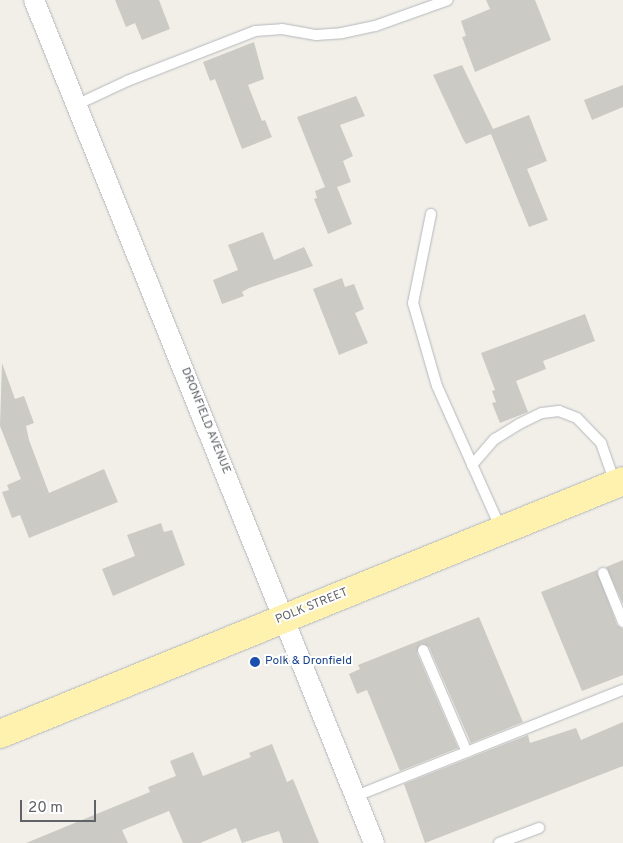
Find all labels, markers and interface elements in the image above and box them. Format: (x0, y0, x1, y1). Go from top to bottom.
street label: DRONFIELD AVENUE (177, 366, 233, 476)
street label: POLK STREET (274, 586, 350, 628)
place label: Polk & Dronfield (265, 655, 352, 669)
marker: Polk & Dronfield (249, 656, 261, 668)
scale bar (22, 790, 99, 822)
text: 20 m (28, 799, 63, 818)

